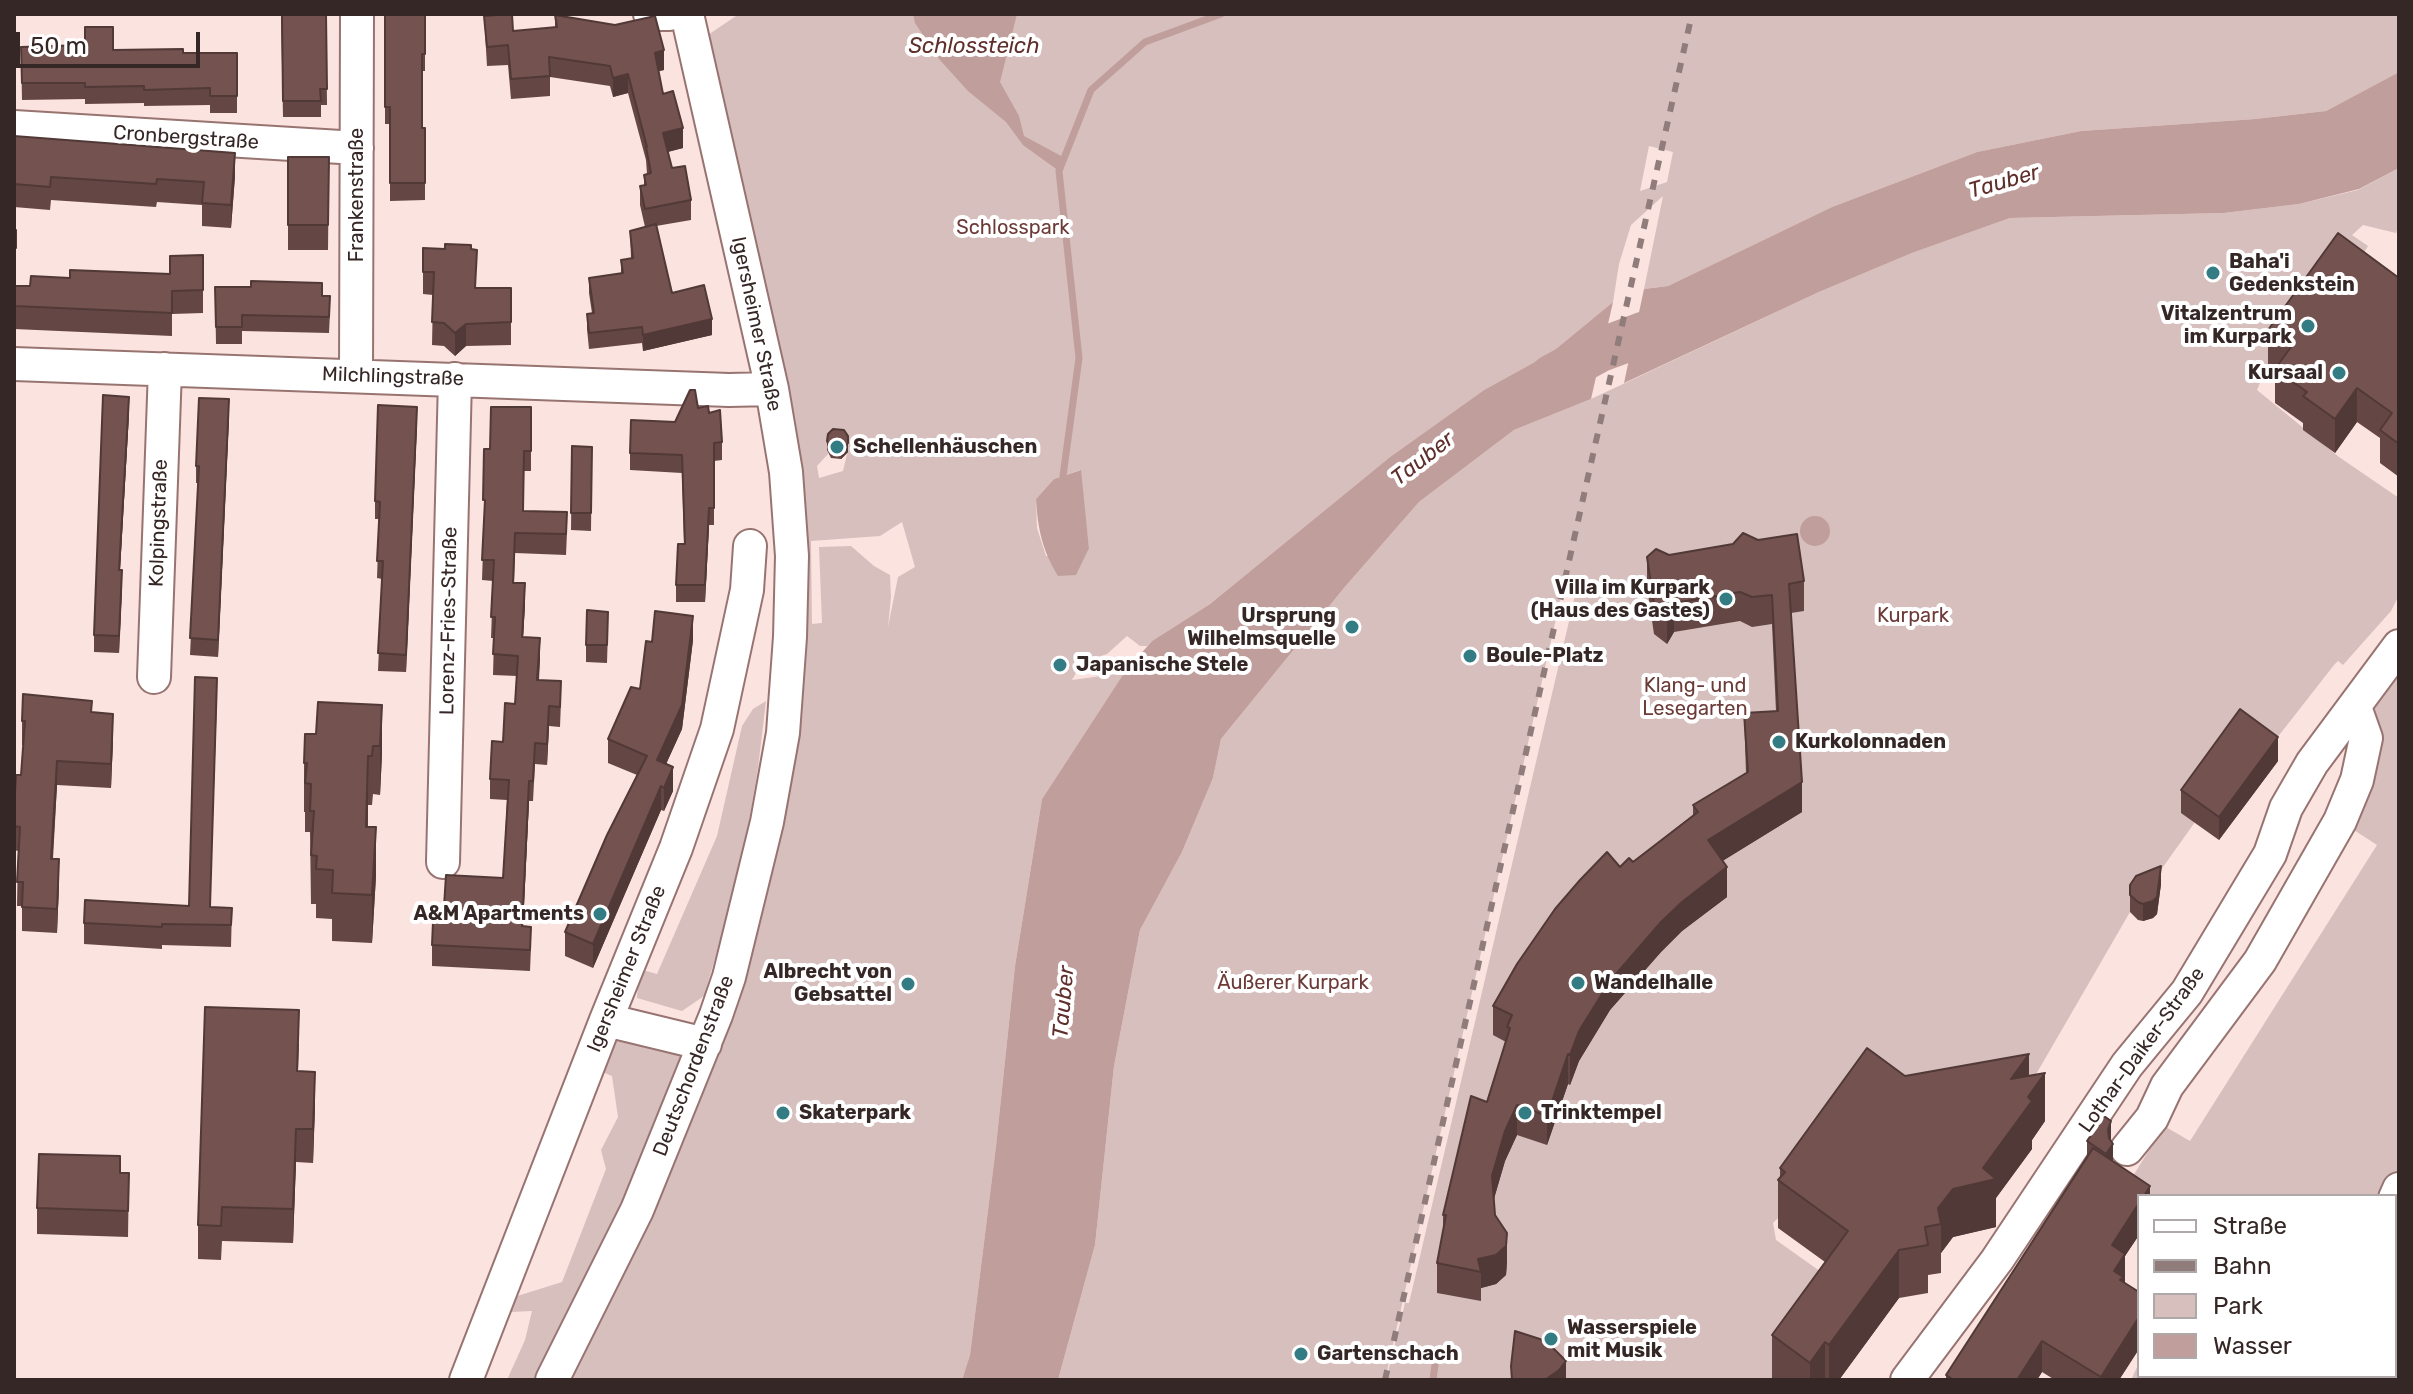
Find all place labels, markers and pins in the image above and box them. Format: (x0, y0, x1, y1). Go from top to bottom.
place label: Baha'i Gedenkstein (2229, 250, 2355, 297)
marker: Baha'i Gedenkstein (2204, 264, 2222, 282)
place label: Vitalzentrum im Kurpark (2161, 302, 2292, 349)
marker: Vitalzentrum im Kurpark (2299, 317, 2317, 335)
place label: Kursaal (2248, 361, 2323, 385)
marker: Kursaal (2330, 364, 2348, 382)
place label: Schellenhäuschen (853, 435, 1037, 459)
marker: Schellenhäuschen (828, 438, 846, 456)
place label: Villa im Kurpark (Haus des Gastes) (1531, 576, 1710, 623)
marker: Villa im Kurpark (Haus des Gastes) (1717, 590, 1735, 608)
place label: Ursprung Wilhelmsquelle (1187, 604, 1336, 651)
marker: Ursprung Wilhelmsquelle (1343, 618, 1361, 636)
place label: Boule-Platz (1486, 644, 1604, 668)
marker: Boule-Platz (1461, 647, 1479, 665)
place label: Japanische Stele (1076, 653, 1248, 677)
marker: Japanische Stele (1051, 656, 1069, 674)
place label: Kurkolonnaden (1795, 730, 1946, 754)
marker: Kurkolonnaden (1770, 733, 1788, 751)
place label: A&M Apartments (414, 902, 584, 926)
marker: A&M Apartments (591, 905, 609, 923)
place label: Albrecht von Gebsattel (764, 960, 892, 1007)
place label: Wandelhalle (1594, 971, 1713, 995)
marker: Wandelhalle (1569, 974, 1587, 992)
marker: Albrecht von Gebsattel (899, 975, 917, 993)
place label: Skaterpark (799, 1101, 911, 1125)
place label: Trinktempel (1541, 1101, 1662, 1125)
marker: Skaterpark (774, 1104, 792, 1122)
marker: Trinktempel (1516, 1104, 1534, 1122)
place label: Wasserspiele mit Musik (1567, 1316, 1697, 1363)
marker: Wasserspiele mit Musik (1542, 1330, 1560, 1348)
place label: Gartenschach (1317, 1342, 1459, 1366)
marker: Gartenschach (1292, 1345, 1310, 1363)

